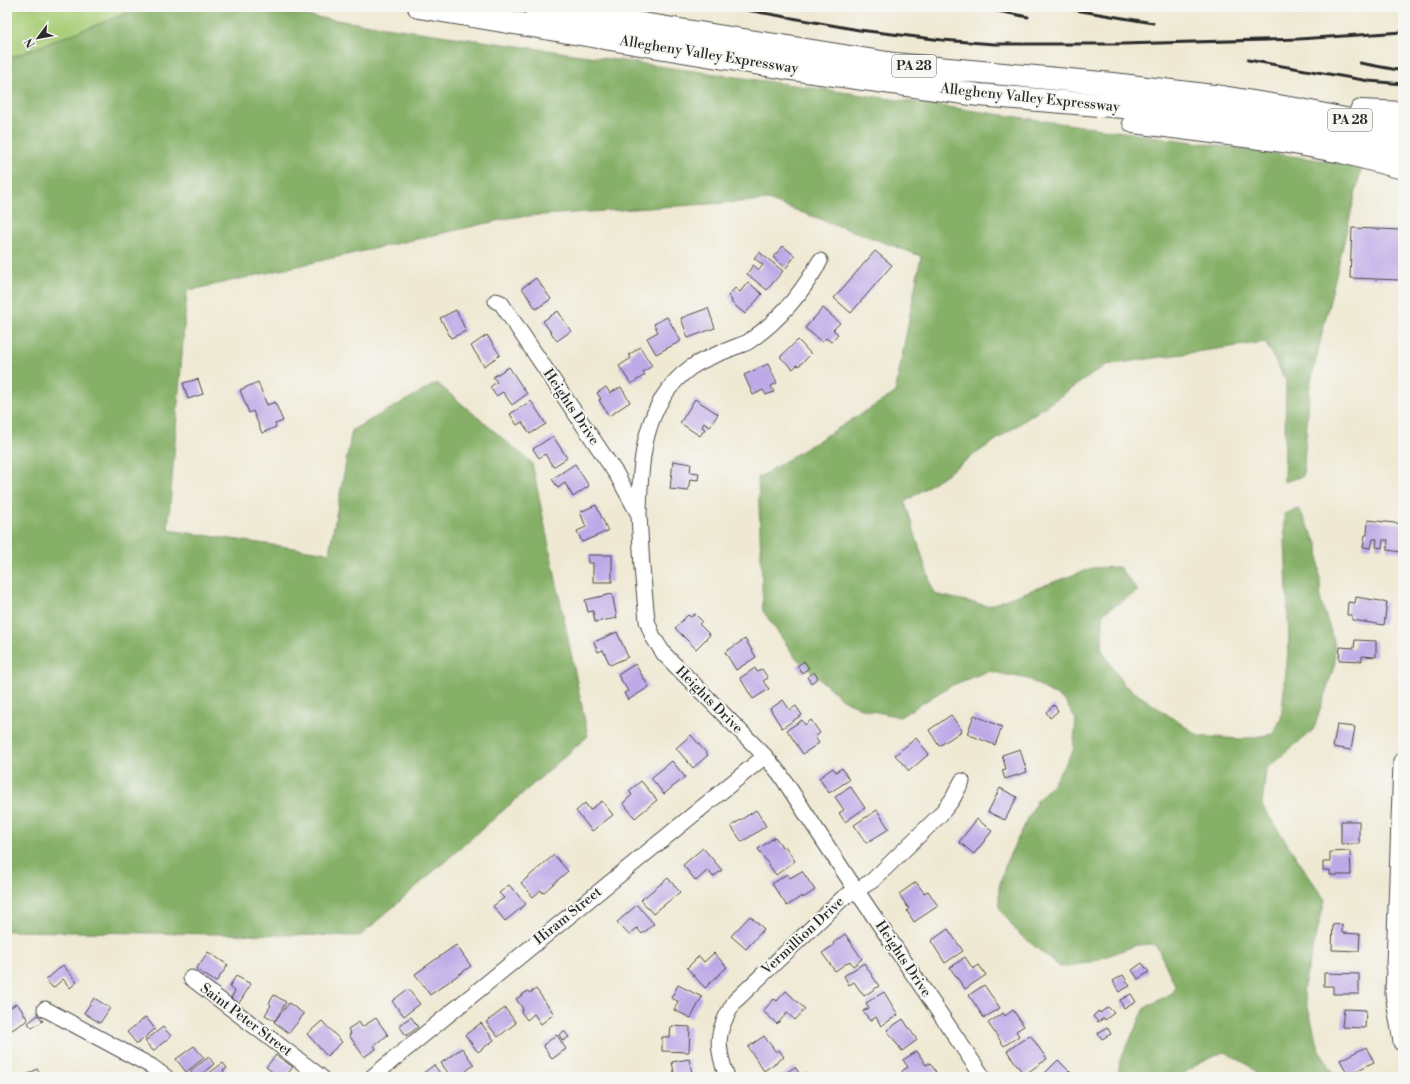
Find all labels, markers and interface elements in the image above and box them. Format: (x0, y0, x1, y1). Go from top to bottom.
north arrow (18, 18, 58, 58)
street label: Allegheny Valley Expressway (618, 32, 800, 78)
text: N (22, 35, 39, 50)
road number: PA 28 (892, 55, 936, 77)
street label: Allegheny Valley Expressway (938, 80, 1121, 116)
road number: PA 28 (1328, 109, 1372, 131)
street label: Heights Drive (539, 365, 603, 449)
street label: Heights Drive (671, 662, 747, 738)
street label: Hiram Street (530, 883, 606, 949)
street label: Vermillion Drive (757, 893, 848, 980)
street label: Heights Drive (871, 917, 935, 1001)
street label: Saint Peter Street (196, 980, 296, 1060)

